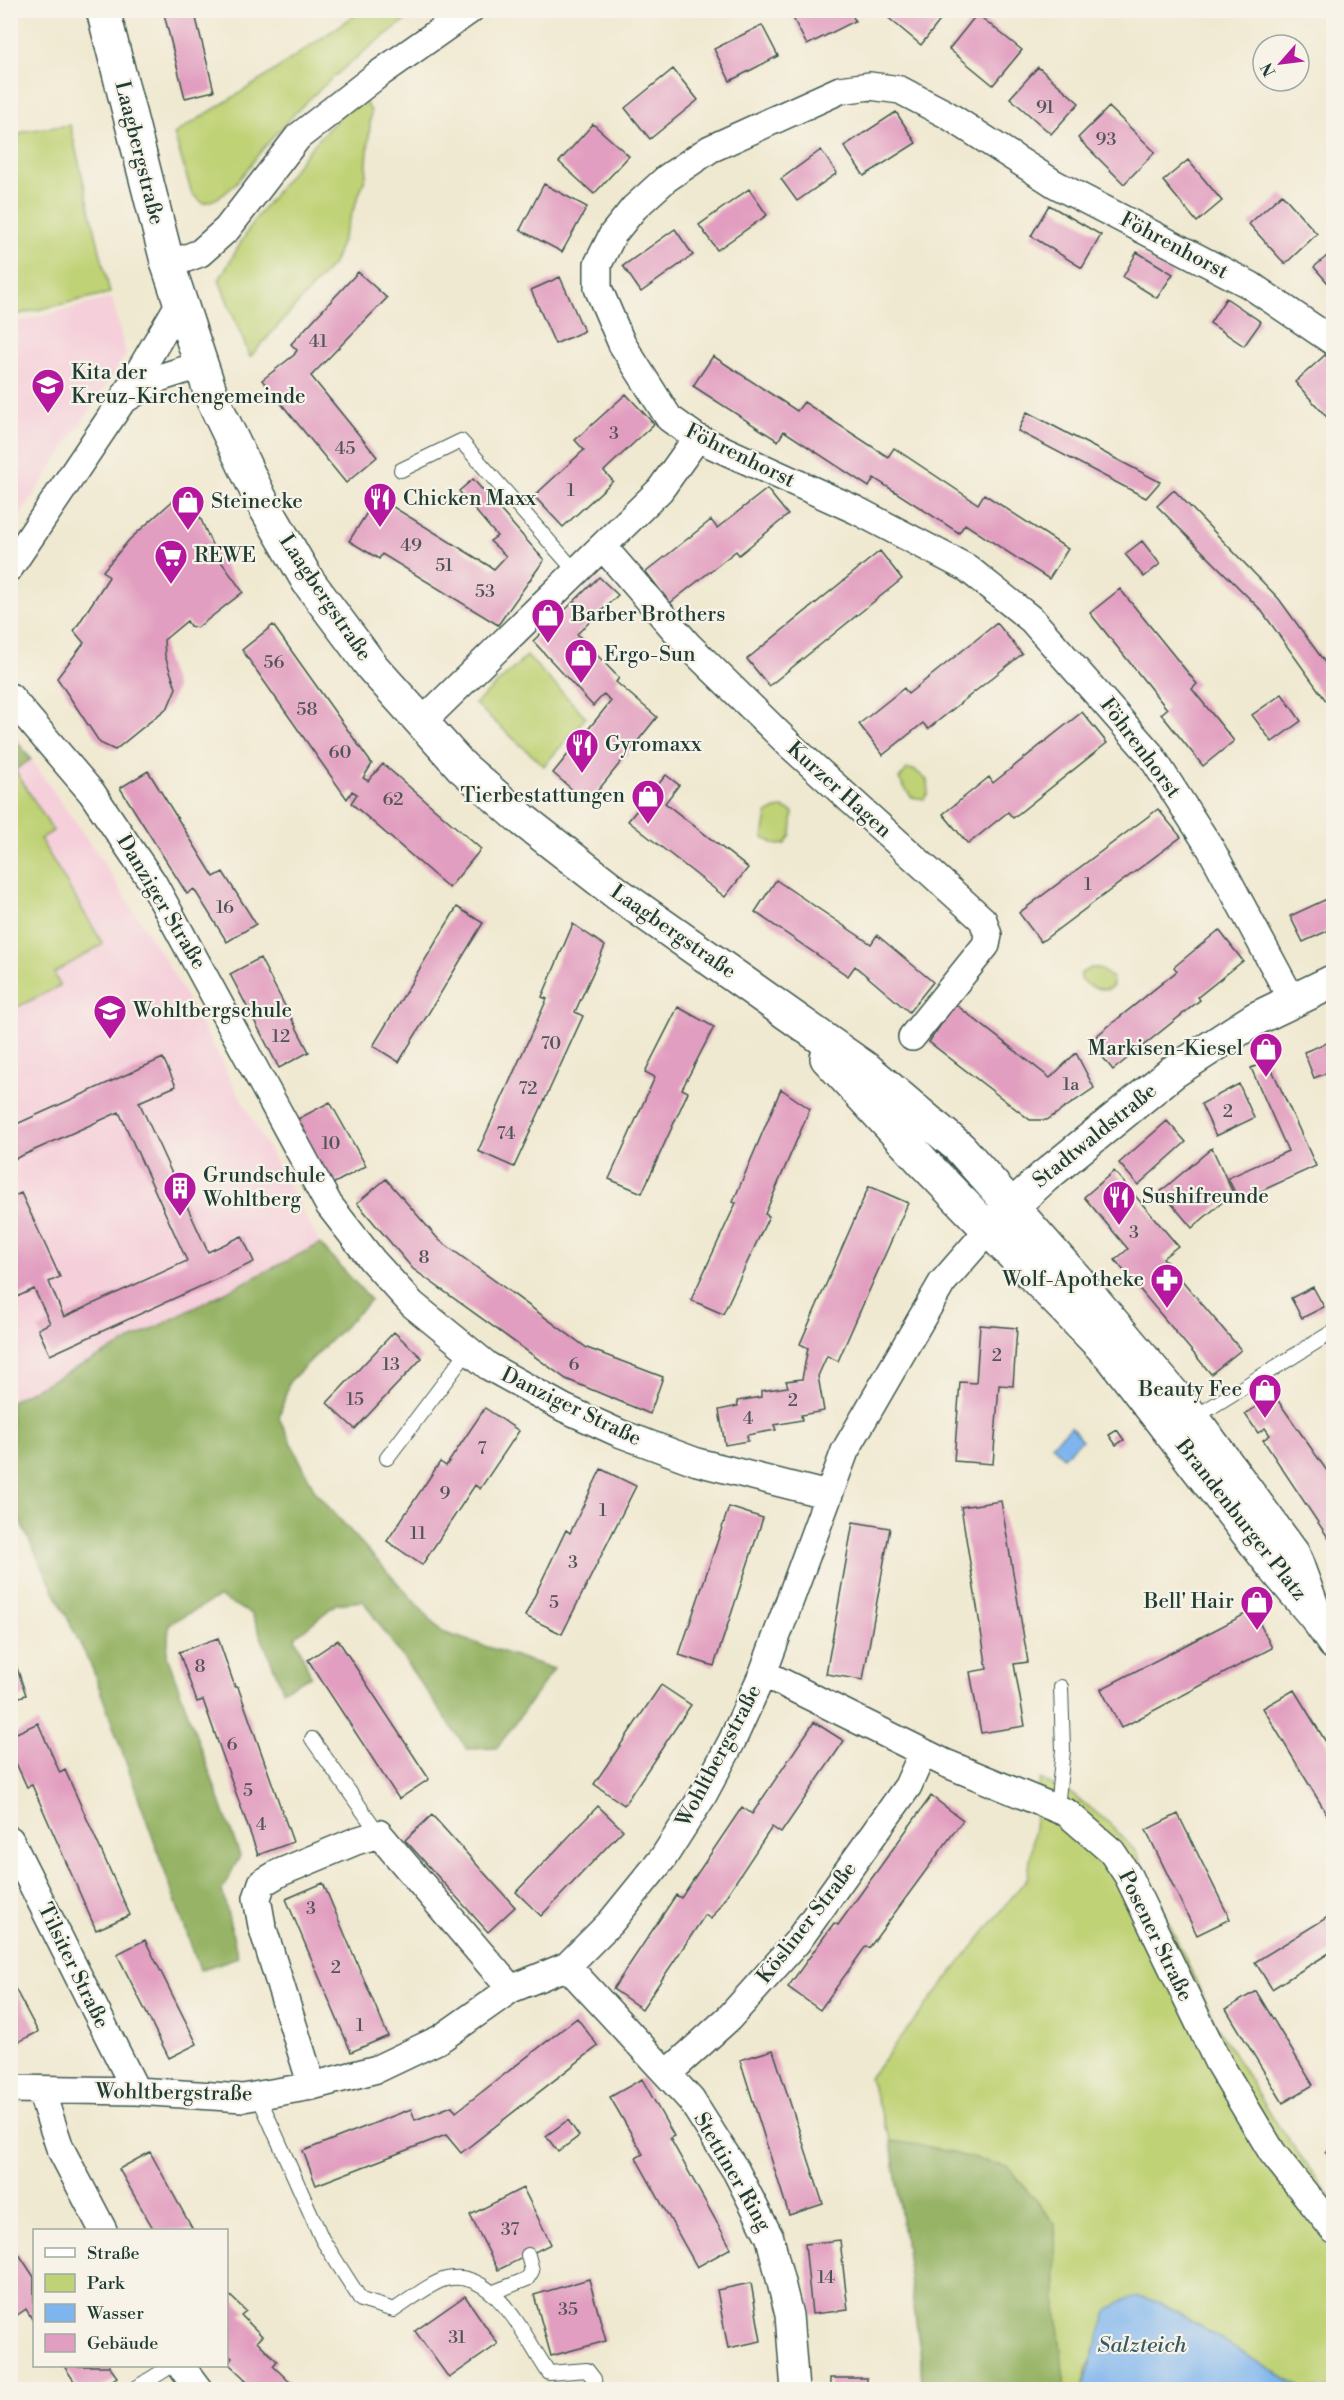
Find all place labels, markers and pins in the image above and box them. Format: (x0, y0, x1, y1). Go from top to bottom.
place label: Kita der Kreuz-Kirchengemeinde (71, 360, 306, 410)
school or university icon: Kita der Kreuz-Kirchengemeinde (30, 367, 66, 414)
restaurant icon: Chicken Maxx (362, 481, 398, 528)
shop icon: Steinecke (170, 484, 206, 531)
place label: Chicken Maxx (403, 486, 537, 512)
place label: Steinecke (211, 489, 303, 515)
supermarket icon: REWE (153, 538, 189, 585)
place label: REWE (194, 543, 256, 569)
shop icon: Barber Brothers (530, 597, 566, 644)
place label: Barber Brothers (570, 602, 726, 628)
shop icon: Ergo-Sun (563, 637, 599, 684)
place label: Ergo-Sun (604, 642, 696, 668)
restaurant icon: Gyromaxx (564, 727, 600, 774)
place label: Gyromaxx (605, 732, 702, 758)
shop icon: Tierbestattungen (630, 778, 666, 825)
place label: Tierbestattungen (460, 783, 625, 809)
school or university icon: Wohltbergschule (92, 993, 128, 1040)
place label: Wohltbergschule (132, 998, 292, 1024)
shop icon: Markisen-Kiesel (1248, 1031, 1284, 1078)
place label: Markisen-Kiesel (1088, 1036, 1243, 1062)
place label: Grundschule Wohltberg (202, 1163, 326, 1213)
building icon: Grundschule Wohltberg (162, 1170, 198, 1217)
restaurant icon: Sushifreunde (1101, 1179, 1137, 1226)
place label: Sushifreunde (1142, 1184, 1269, 1210)
pharmacy icon: Wolf-Apotheke (1149, 1262, 1185, 1309)
place label: Wolf-Apotheke (1001, 1267, 1144, 1293)
shop icon: Beauty Fee (1247, 1372, 1283, 1419)
place label: Beauty Fee (1137, 1377, 1242, 1403)
shop icon: Bell' Hair (1239, 1584, 1275, 1631)
place label: Bell' Hair (1143, 1589, 1234, 1615)

